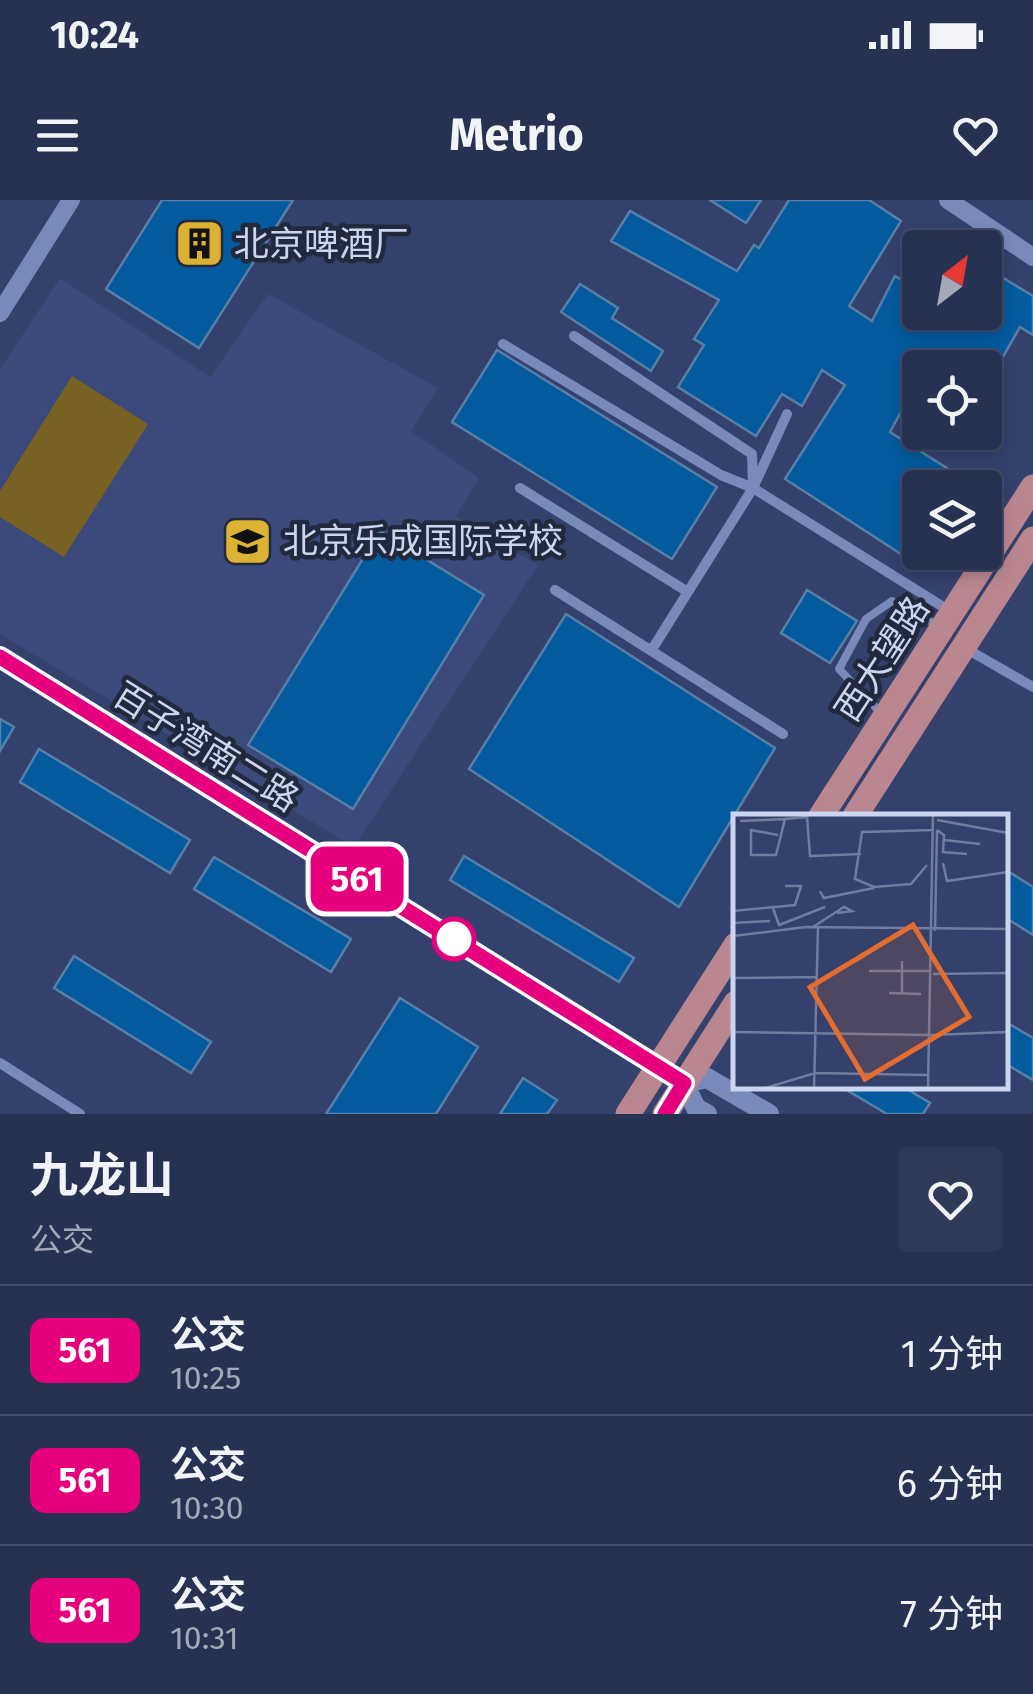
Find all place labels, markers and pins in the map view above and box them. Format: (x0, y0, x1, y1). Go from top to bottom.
building icon: 北京啤酒厂 (173, 218, 225, 270)
place label: 北京啤酒厂 (234, 223, 409, 265)
school or university icon: 北京乐成国际学校 (222, 515, 274, 567)
place label: 北京乐成国际学校 (283, 520, 563, 562)
unlabelled marker (433, 918, 475, 960)

